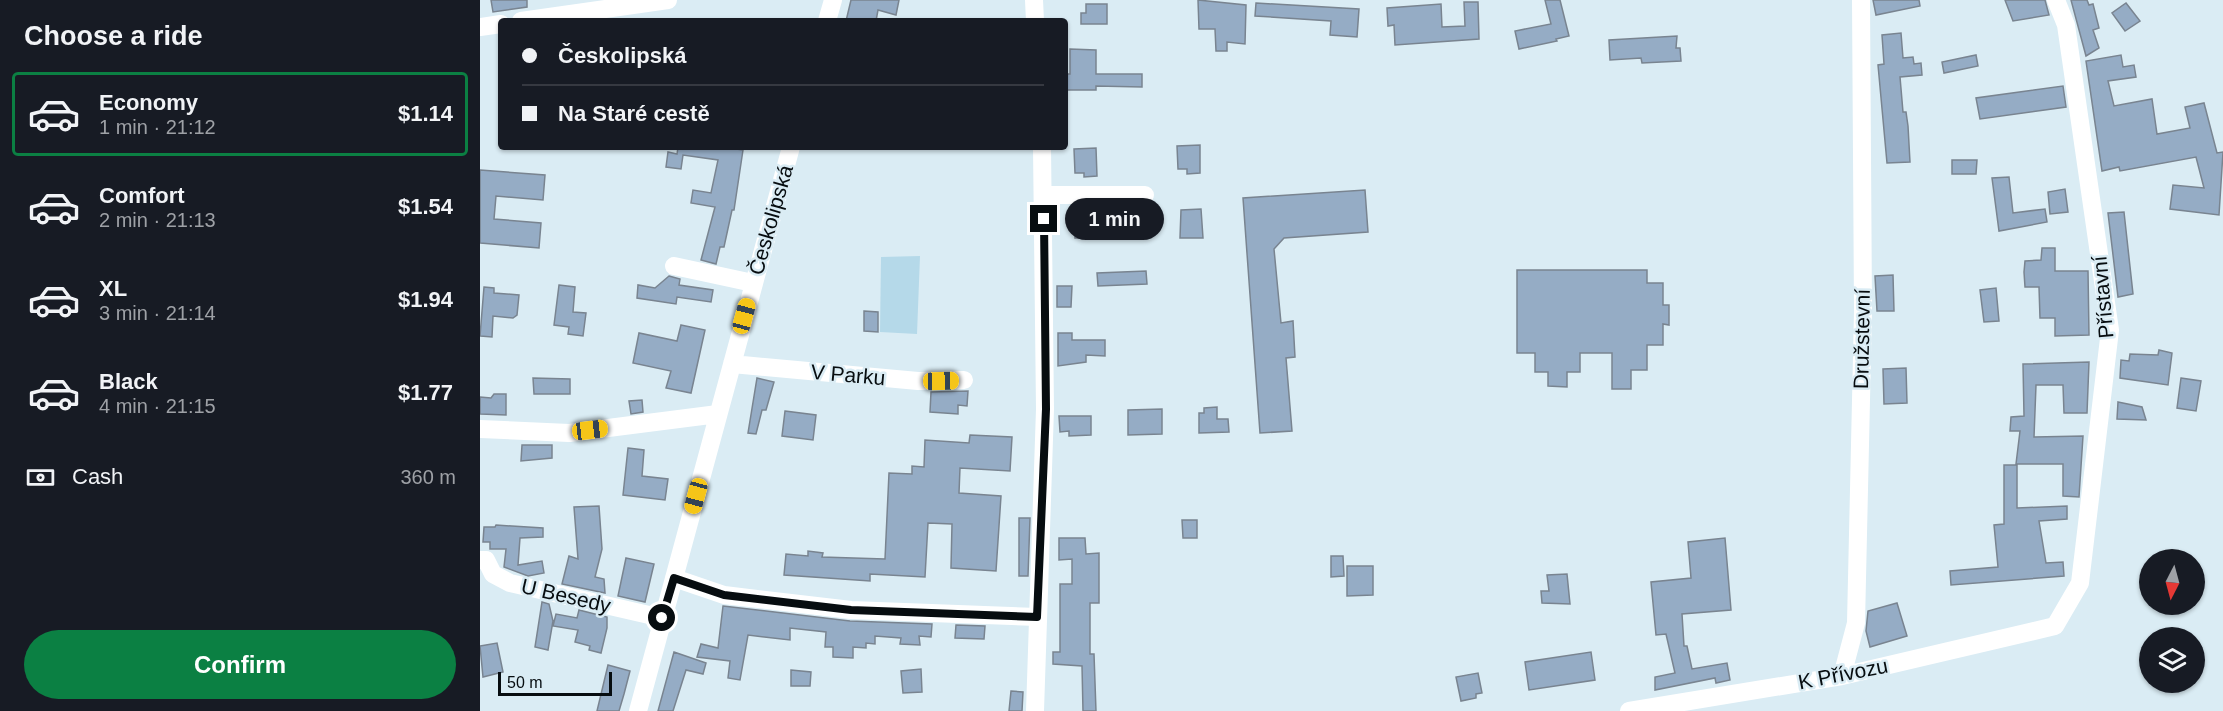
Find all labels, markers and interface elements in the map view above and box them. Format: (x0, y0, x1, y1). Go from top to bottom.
text: Choose a ride (24, 21, 203, 51)
text: Českolipská (558, 43, 686, 68)
icon: car (27, 87, 81, 141)
text: Economy (99, 90, 198, 115)
text: $1.14 (398, 101, 453, 126)
text: Na Staré cestě (558, 101, 710, 126)
text: 1 min · 21:12 (99, 116, 216, 138)
street label: Českolipská (744, 162, 797, 277)
icon: car (27, 180, 81, 234)
text: Comfort (99, 183, 185, 208)
text: $1.54 (398, 194, 453, 219)
callout: 1 min (1065, 198, 1164, 240)
route end (1030, 205, 1057, 232)
text: 1 min (1088, 208, 1141, 230)
text: 2 min · 21:13 (99, 209, 216, 231)
street label: Přístavní (2087, 255, 2118, 339)
icon: car (27, 273, 81, 327)
text: XL (99, 276, 127, 301)
text: $1.94 (398, 287, 453, 312)
street label: Družstevní (1849, 288, 1874, 389)
car (731, 296, 757, 336)
text: 3 min · 21:14 (99, 302, 216, 324)
street label: V Parku (810, 360, 886, 389)
icon: car (27, 366, 81, 420)
text: Black (99, 369, 158, 394)
car (923, 372, 959, 390)
text: $1.77 (398, 380, 453, 405)
text: 4 min · 21:15 (99, 395, 216, 417)
car (571, 419, 609, 441)
icon: cash (24, 461, 57, 494)
text: Cash (72, 464, 123, 489)
text: 360 m (400, 466, 456, 488)
car (683, 476, 709, 516)
north arrow (2139, 549, 2205, 615)
map controls (2139, 549, 2205, 693)
street label: U Besedy (519, 574, 614, 617)
route start (648, 604, 675, 631)
button: layers (2139, 627, 2205, 693)
button: Confirm (24, 630, 456, 699)
street label: K Přívozu (1796, 654, 1890, 693)
scale bar (498, 669, 612, 696)
text: 50 m (507, 674, 543, 691)

